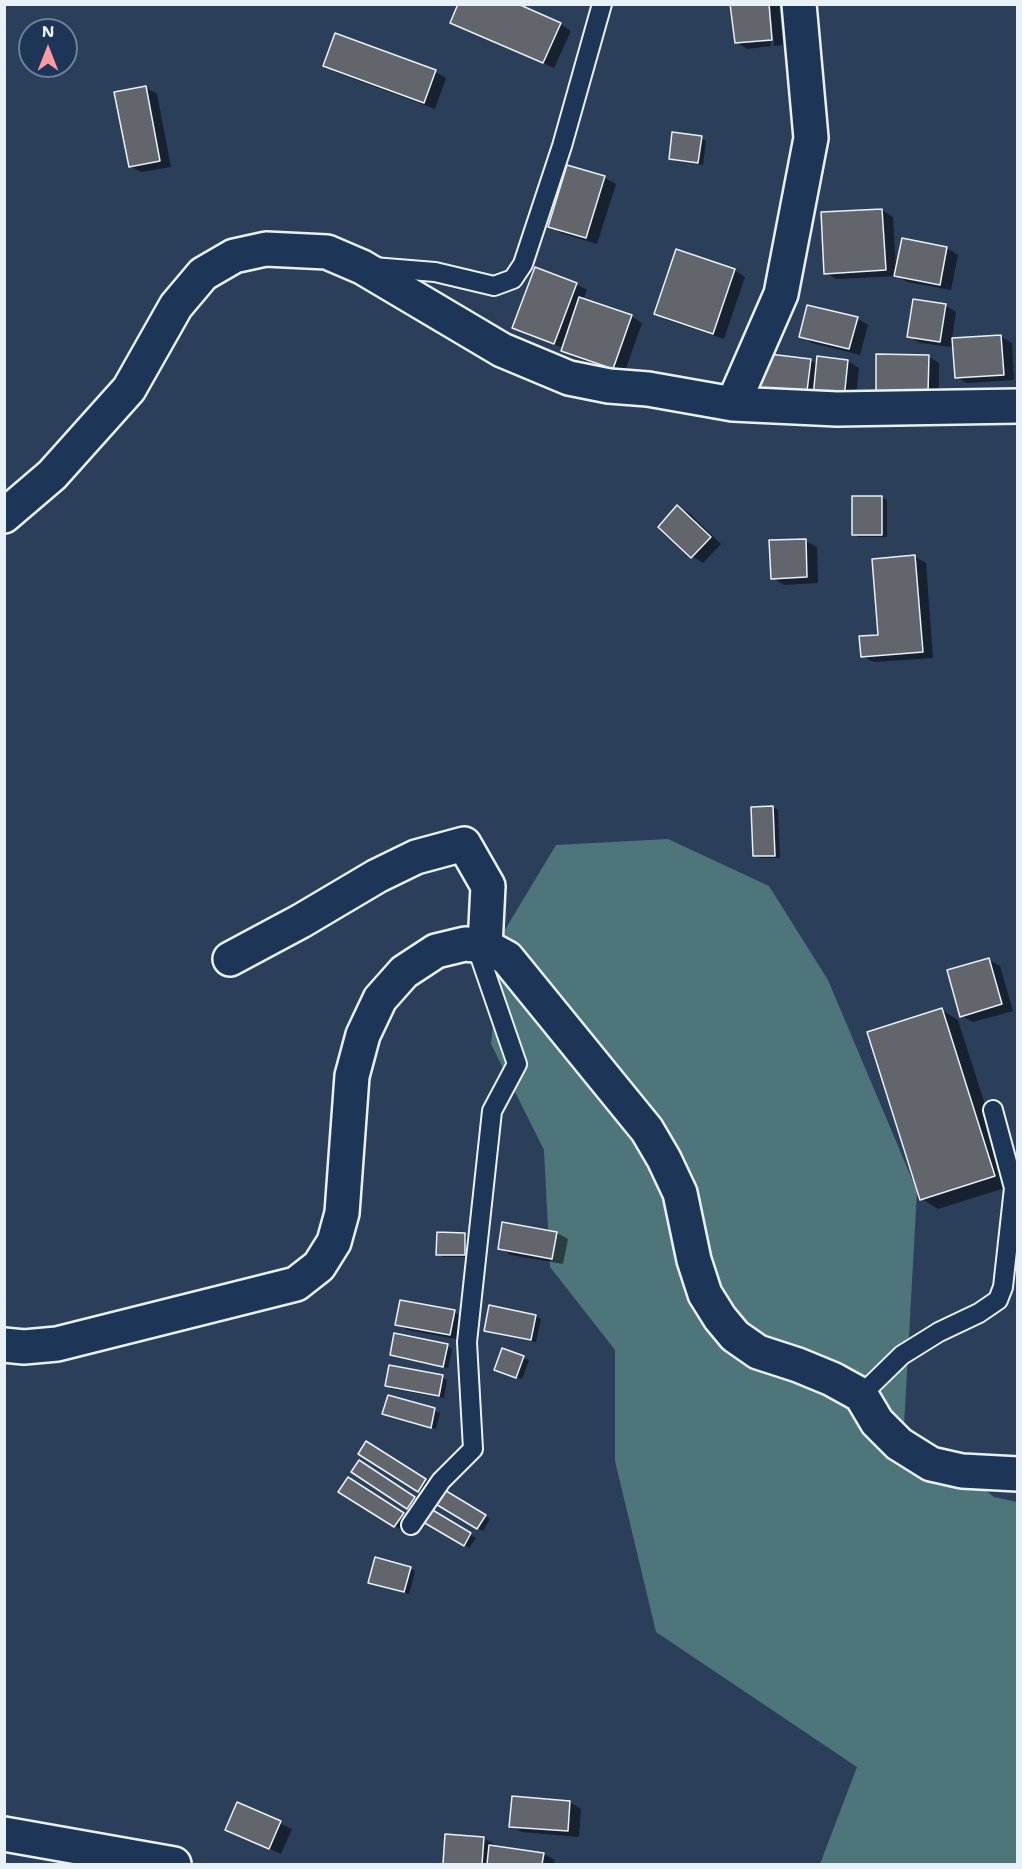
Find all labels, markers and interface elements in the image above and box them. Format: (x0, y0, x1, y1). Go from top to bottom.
north arrow (18, 18, 78, 78)
text: N (42, 21, 54, 42)

